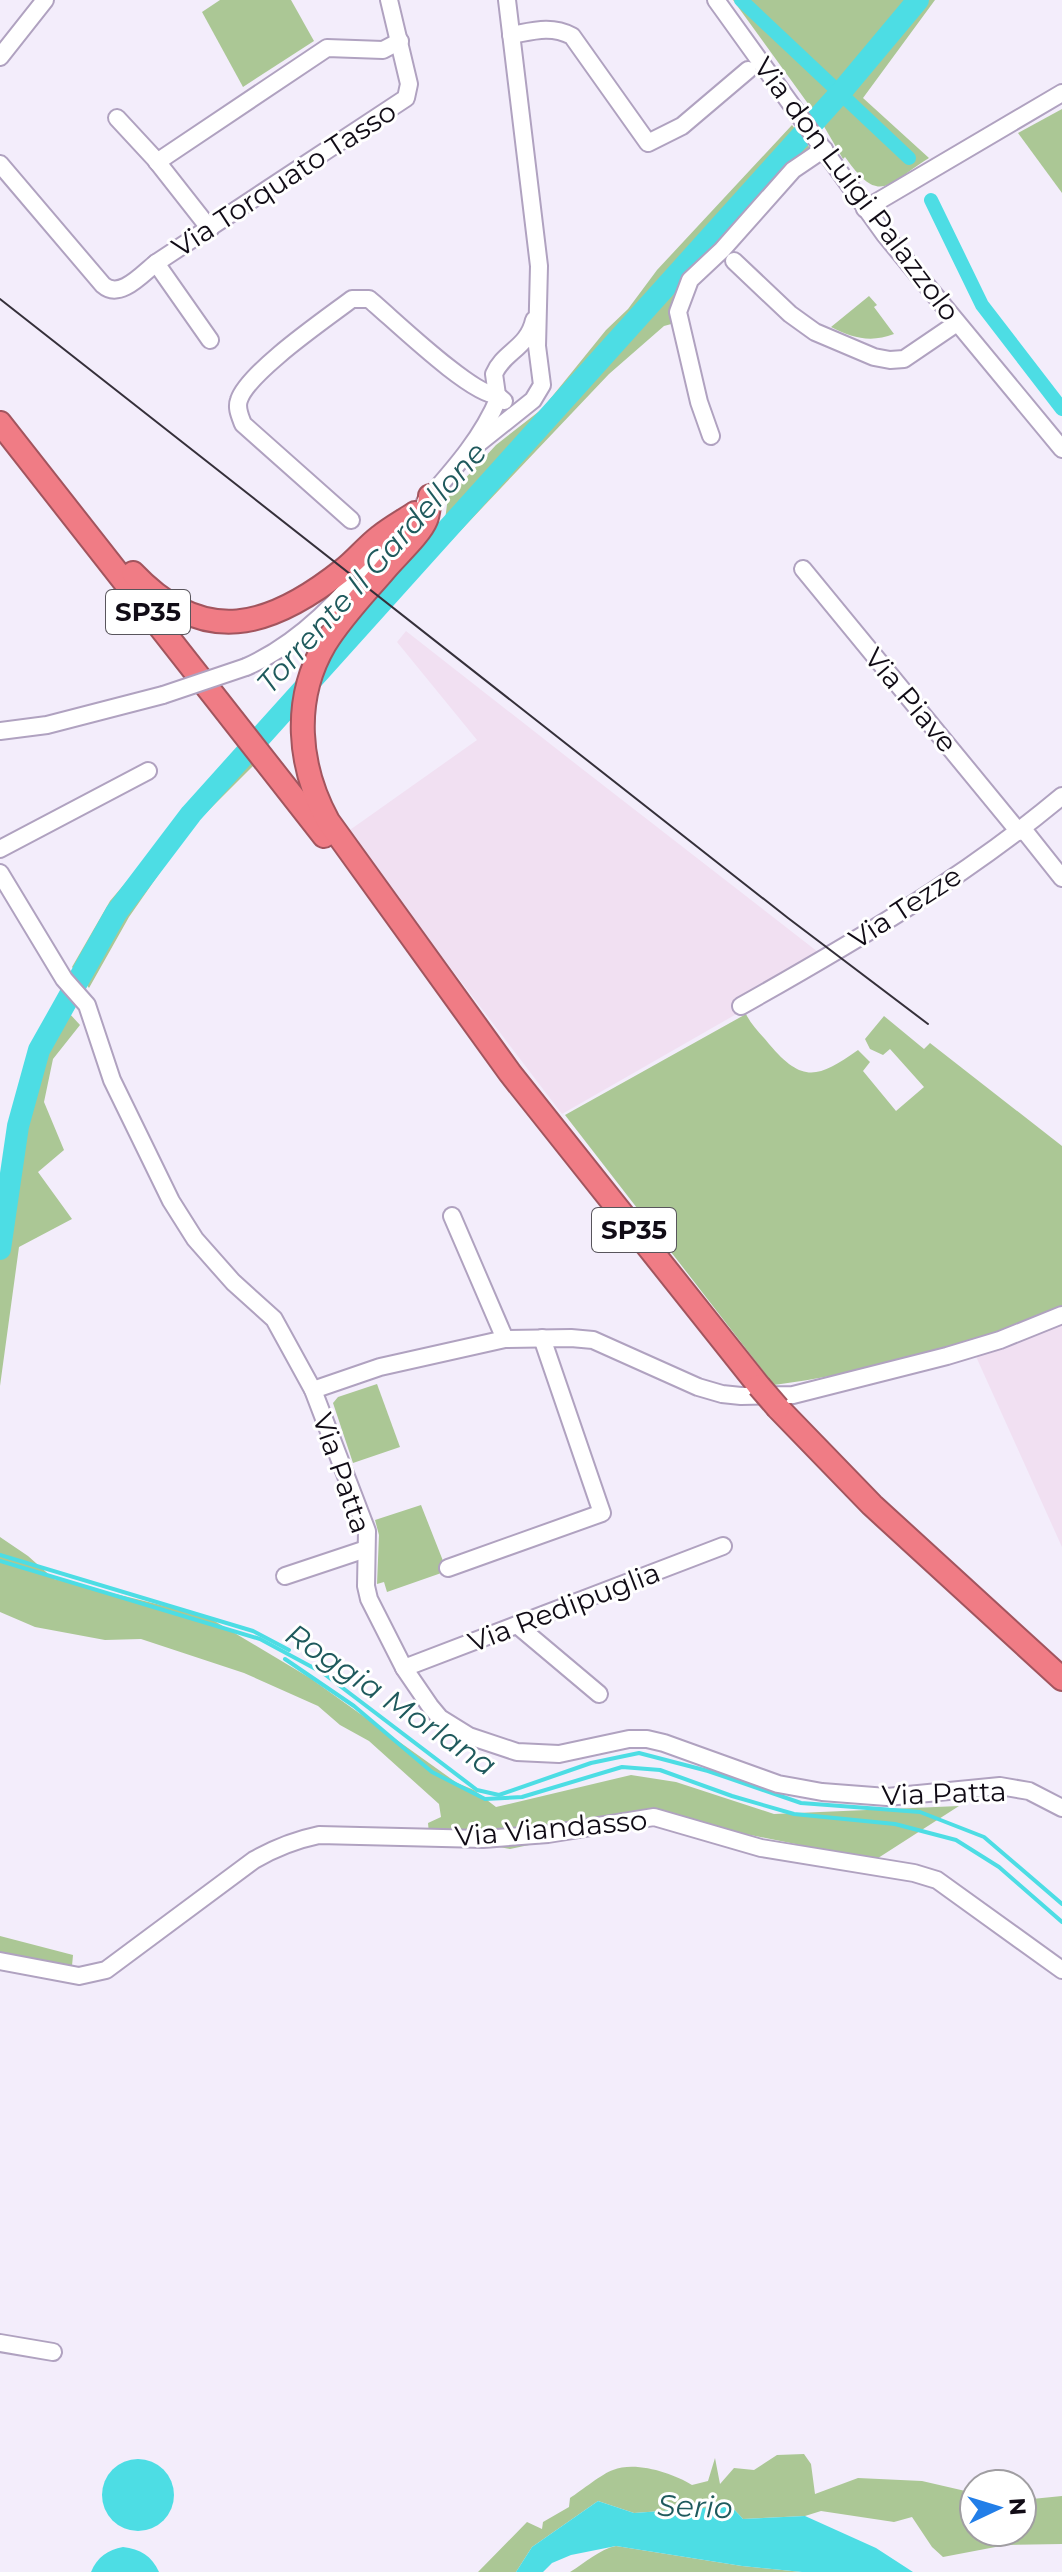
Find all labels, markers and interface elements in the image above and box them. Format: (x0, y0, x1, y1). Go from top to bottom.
street label: Via don Luigi Palazzolo (747, 51, 967, 327)
street label: Via Torquato Tasso (166, 94, 402, 264)
water label: Torrente Il Gardellone (249, 434, 494, 701)
road number: SP35 (106, 590, 190, 634)
street label: Via Piave (857, 641, 965, 759)
street label: Via Tezze (842, 858, 968, 956)
road number: SP35 (592, 1208, 676, 1252)
street label: Via Patta (306, 1408, 378, 1538)
street label: Via Redipuglia (463, 1555, 665, 1659)
water label: Roggia Morlana (279, 1615, 504, 1784)
street label: Via Patta (881, 1774, 1007, 1812)
street label: Via Viandasso (453, 1803, 649, 1853)
north arrow (958, 2468, 1038, 2548)
water label: Serio (657, 2487, 733, 2526)
text: N (1003, 2497, 1032, 2516)

